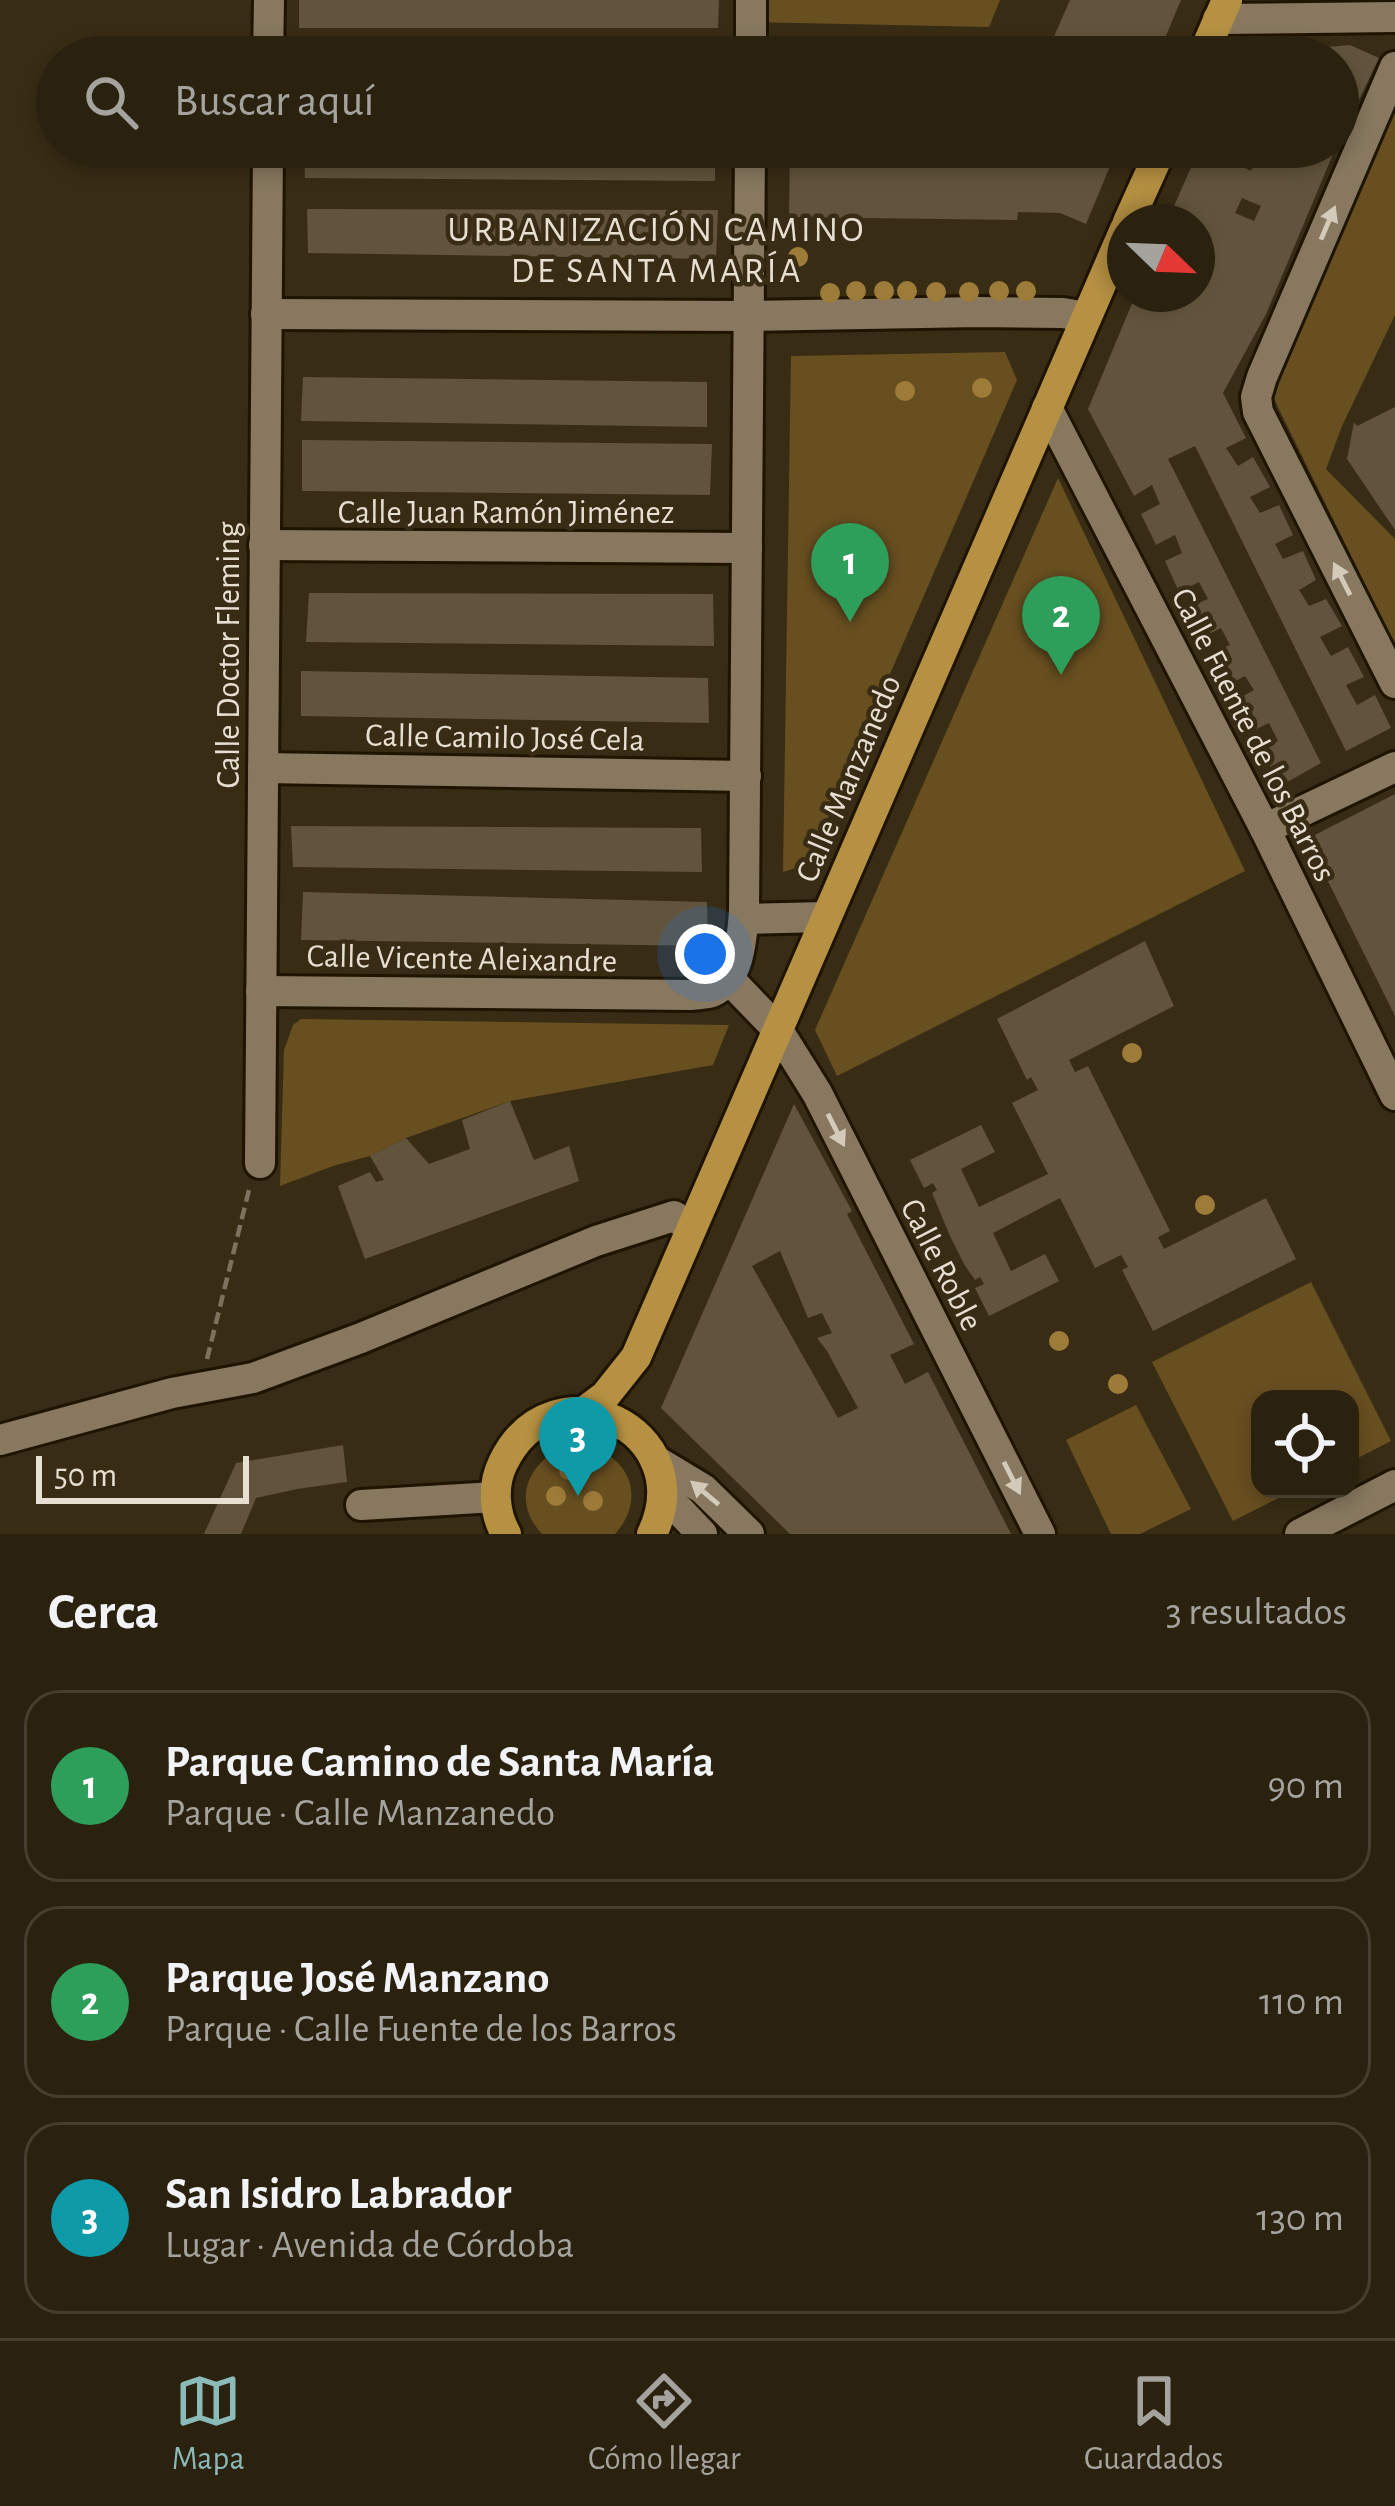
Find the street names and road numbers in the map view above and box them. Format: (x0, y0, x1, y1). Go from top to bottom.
street label: Calle Juan Ramón Jiménez (338, 497, 674, 530)
street label: Calle Doctor Fleming (213, 522, 246, 788)
street label: Calle Fuente de los Barros (1165, 583, 1341, 887)
street label: Calle Manzanedo (791, 671, 908, 887)
street label: Calle Camilo José Cela (365, 720, 645, 757)
street label: Calle Vicente Aleixandre (306, 940, 618, 979)
street label: Calle Roble (894, 1194, 988, 1336)

